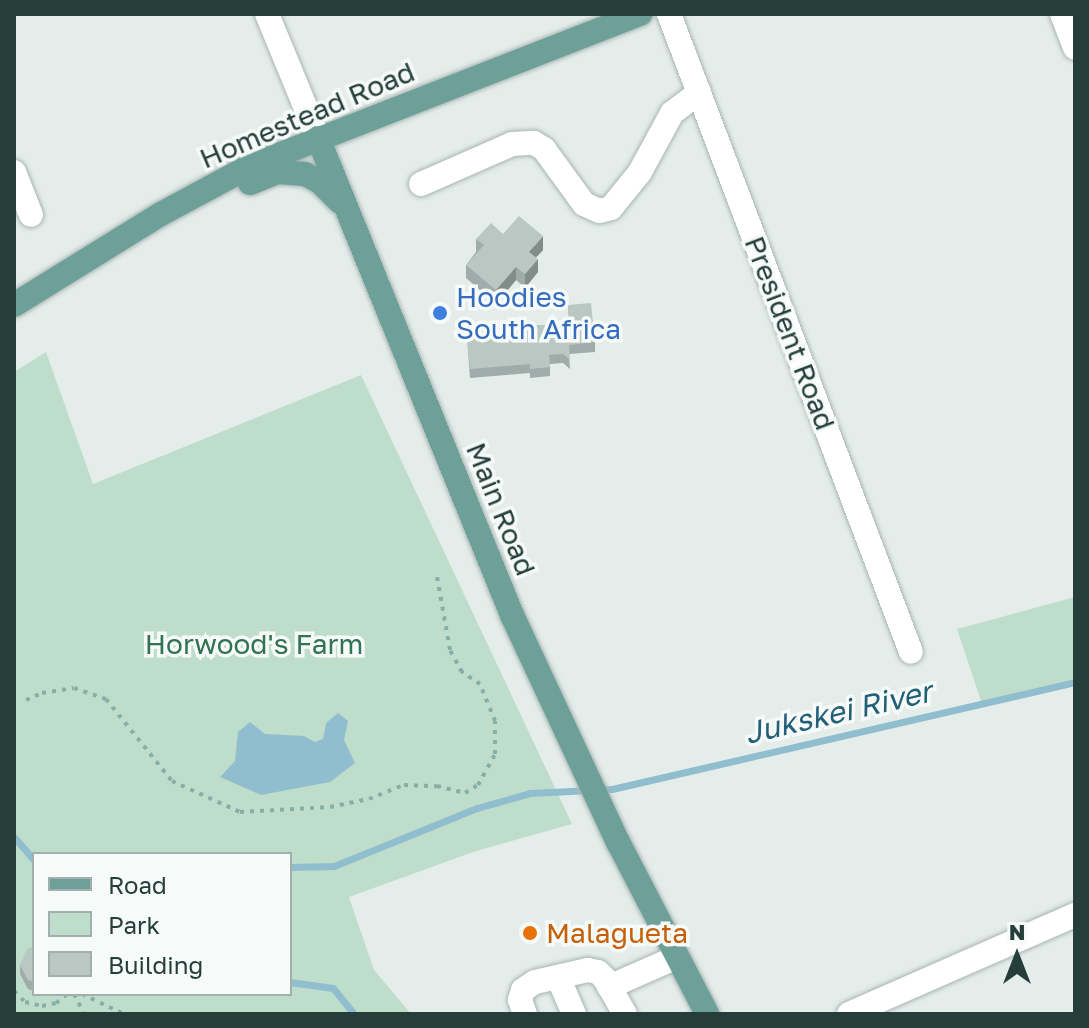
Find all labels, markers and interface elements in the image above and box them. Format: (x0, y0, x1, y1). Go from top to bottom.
street label: Homestead Road (195, 55, 419, 175)
street label: President Road (738, 231, 842, 435)
place label: Hoodies South Africa (456, 280, 621, 346)
marker: Hoodies South Africa (431, 304, 449, 322)
street label: Main Road (459, 438, 543, 580)
park label: Horwood's Farm (145, 627, 363, 661)
water label: Jukskei River (741, 673, 935, 751)
legend (32, 852, 292, 996)
text: Road (108, 870, 167, 899)
text: Park (108, 910, 160, 939)
place label: Malagueta (546, 916, 688, 950)
north arrow (977, 916, 1057, 996)
text: N (1009, 918, 1025, 945)
marker: Malagueta (521, 924, 539, 942)
text: Building (108, 950, 203, 979)

